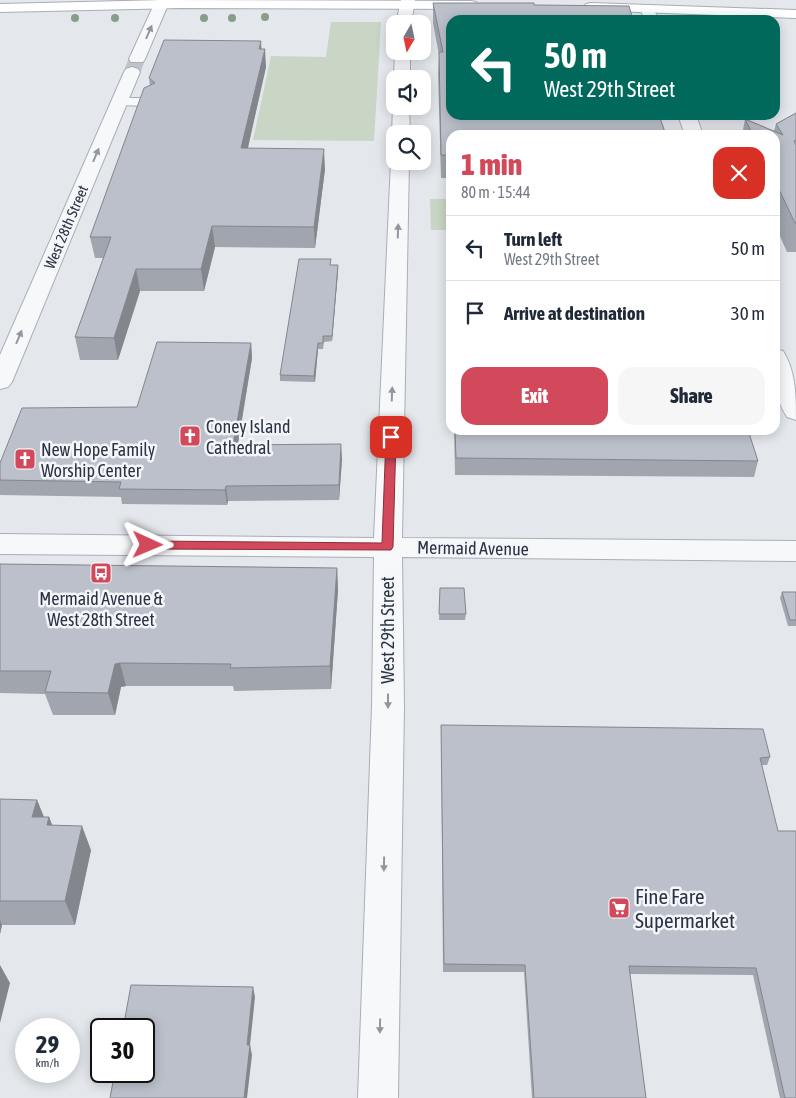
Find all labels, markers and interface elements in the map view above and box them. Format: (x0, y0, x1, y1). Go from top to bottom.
north arrow (386, 15, 431, 60)
map controls (386, 15, 431, 170)
one-way arrow (145, 25, 153, 39)
icon: left (461, 35, 526, 100)
text: 50 m (544, 35, 607, 75)
button: sound (386, 70, 431, 115)
text: West 29th Street (544, 76, 675, 102)
button: search (386, 125, 431, 170)
text: 1 min (461, 147, 522, 181)
button: close (713, 147, 765, 199)
one-way arrow (93, 148, 101, 162)
street label: West 28th Street (41, 182, 91, 272)
text: 80 m · 15:44 (461, 183, 531, 201)
one-way arrow (394, 223, 402, 239)
text: Turn left (504, 228, 562, 250)
icon: left (461, 234, 489, 262)
text: 50 m (731, 237, 765, 259)
text: West 29th Street (504, 250, 600, 268)
icon: arrive (461, 299, 489, 327)
text: Arrive at destination (504, 302, 645, 324)
text: 30 m (731, 302, 765, 324)
one-way arrow (16, 330, 24, 344)
button: Exit (461, 367, 608, 425)
button: Share (618, 367, 765, 425)
one-way arrow (389, 385, 397, 401)
place label: Coney Island Cathedral (206, 416, 291, 458)
pin (370, 416, 412, 458)
icon: arrive (377, 423, 405, 451)
church icon: Coney Island Cathedral (178, 424, 202, 448)
place label: New Hope Family Worship Center (41, 439, 155, 481)
church icon: New Hope Family Worship Center (13, 447, 37, 471)
position arrow (121, 518, 173, 570)
street label: Mermaid Avenue (417, 537, 529, 559)
bus stop icon: Mermaid Avenue & West 28th Street (89, 561, 113, 585)
street label: West 29th Street (377, 576, 398, 684)
place label: Mermaid Avenue & West 28th Street (39, 588, 163, 630)
one-way arrow (384, 693, 392, 709)
one-way arrow (380, 856, 388, 872)
place label: Fine Fare Supermarket (635, 884, 735, 932)
supermarket icon: Fine Fare Supermarket (607, 896, 631, 920)
speed limit sign: 30 (90, 1018, 155, 1083)
one-way arrow (376, 1018, 384, 1034)
text: 29 (36, 1030, 59, 1058)
text: km/h (36, 1056, 59, 1070)

